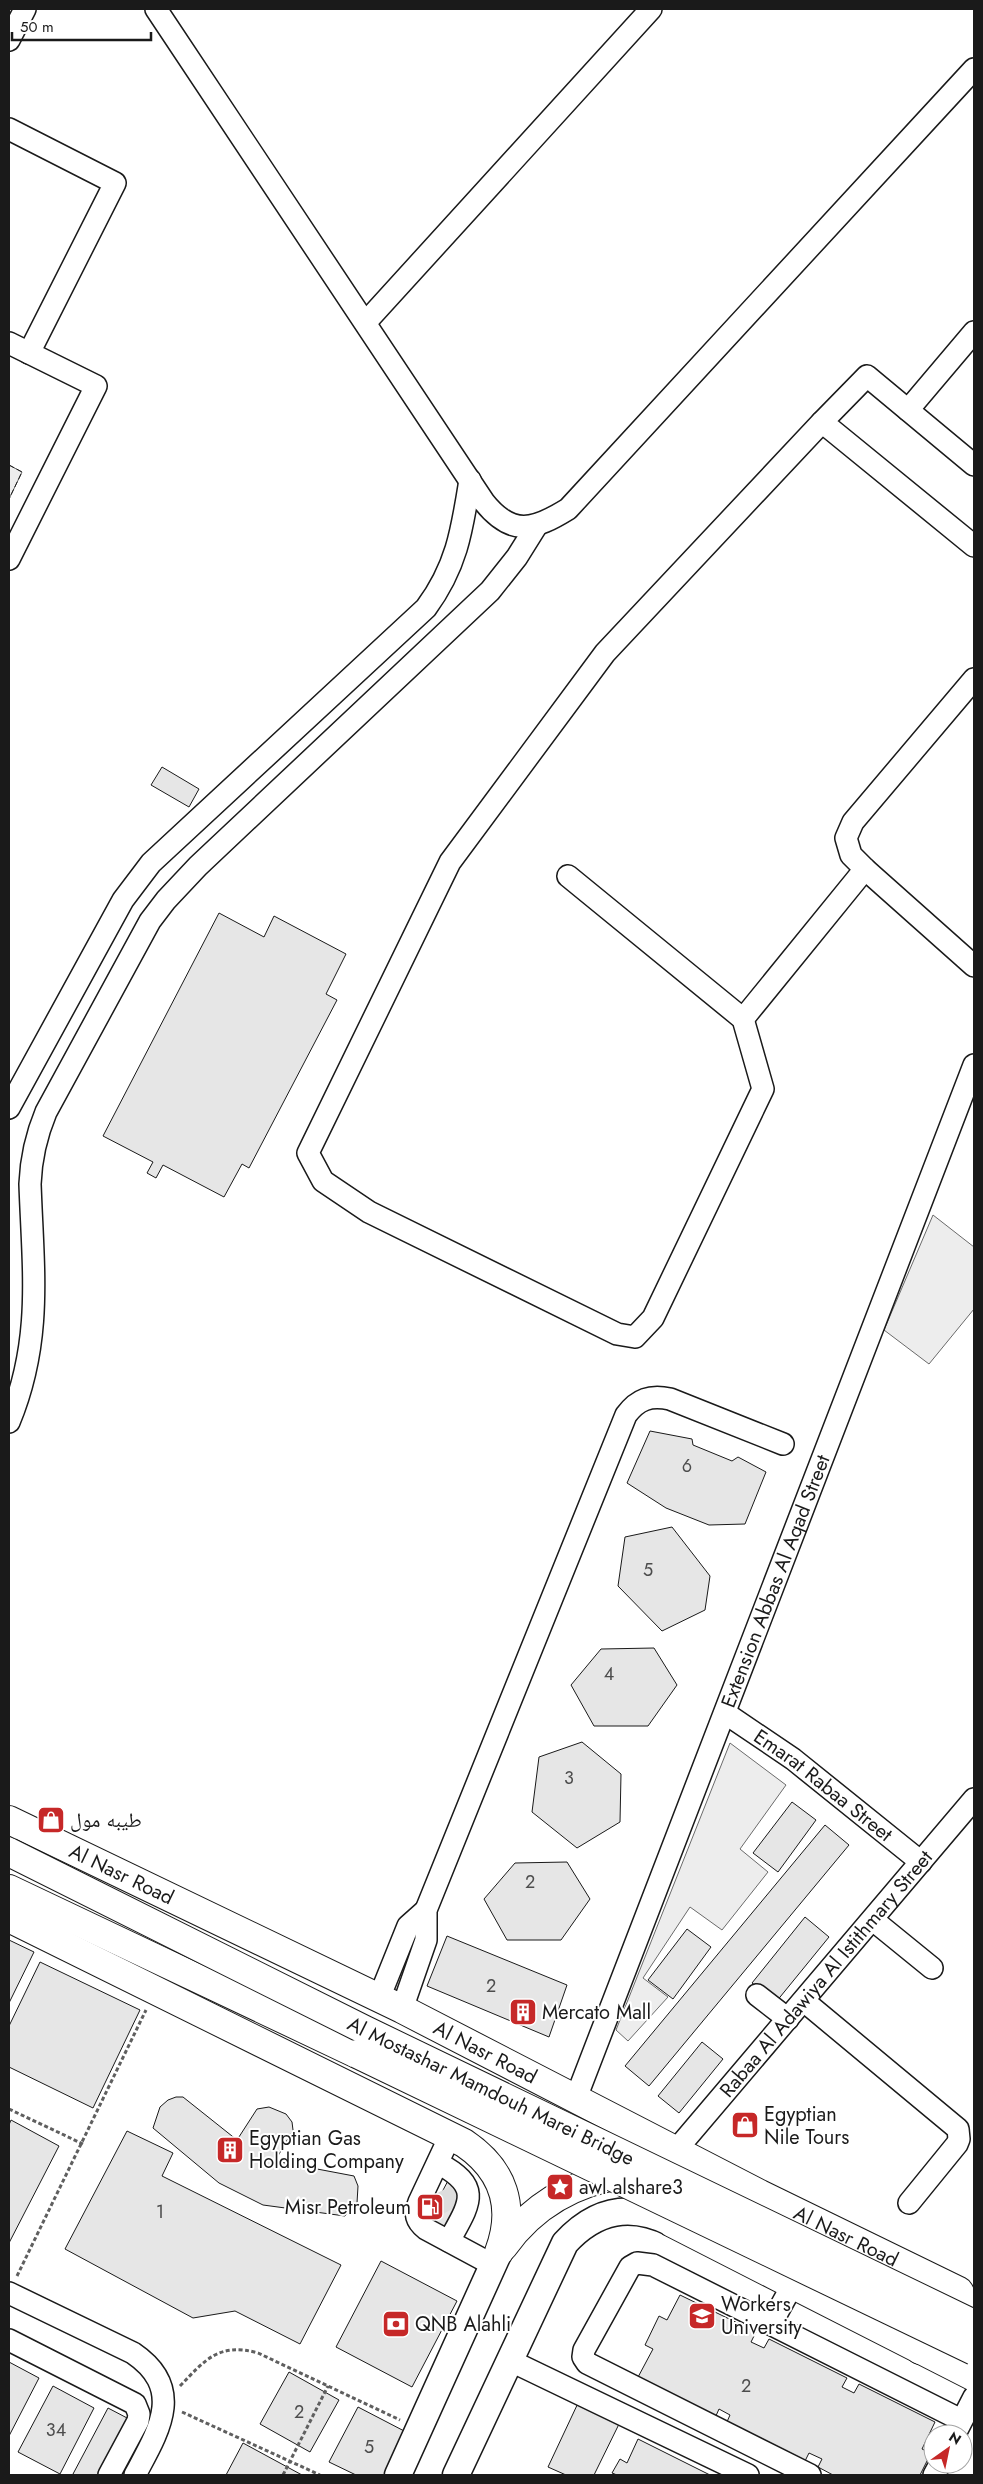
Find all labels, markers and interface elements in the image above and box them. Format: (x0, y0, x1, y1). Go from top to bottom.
scale bar (12, 10, 151, 42)
text: 50 m (20, 16, 54, 38)
street label: Extension Abbas Al Aqad Street (713, 1450, 837, 1712)
house number: 6 (682, 1453, 692, 1479)
house number: 5 (643, 1557, 653, 1583)
house number: 4 (604, 1661, 614, 1687)
street label: Emarat Rabaa Street (748, 1722, 899, 1848)
house number: 3 (564, 1765, 574, 1791)
shop icon: طيبه مول (36, 1805, 66, 1835)
place label: طيبه مول (70, 1806, 142, 1835)
street label: Al Nasr Road (64, 1837, 179, 1912)
street label: Rabaa Al Adawiya Al Istithmary Street (712, 1844, 939, 2104)
house number: 2 (525, 1869, 535, 1895)
house number: 2 (486, 1973, 496, 1999)
building icon: Mercato Mall (508, 1997, 538, 2027)
place label: Mercato Mall (542, 1998, 651, 2027)
street label: Al Mostashar Mamdouh Marei Bridge (343, 2009, 639, 2173)
street label: Al Nasr Road (429, 2013, 542, 2091)
place label: Egyptian Nile Tours (764, 2100, 849, 2152)
shop icon: Egyptian Nile Tours (730, 2110, 760, 2140)
place label: Egyptian Gas Holding Company (249, 2124, 404, 2176)
building icon: Egyptian Gas Holding Company (215, 2135, 245, 2165)
place icon: awl alshare3 (545, 2172, 575, 2202)
place label: awl alshare3 (579, 2173, 683, 2202)
fuel station icon: Misr Petroleum (415, 2192, 445, 2222)
place label: Misr Petroleum (285, 2193, 411, 2222)
street label: Al Nasr Road (789, 2198, 903, 2274)
house number: 1 (156, 2199, 164, 2225)
place label: Workers University (721, 2290, 802, 2342)
school or university icon: Workers University (687, 2301, 717, 2331)
bank icon: QNB Alahli (381, 2309, 411, 2339)
place label: QNB Alahli (415, 2310, 511, 2339)
house number: 2 (741, 2373, 751, 2399)
house number: 2 (294, 2399, 304, 2425)
house number: 34 (46, 2417, 66, 2443)
north arrow (923, 2424, 973, 2474)
text: N (945, 2427, 965, 2450)
house number: 5 (364, 2434, 374, 2460)

